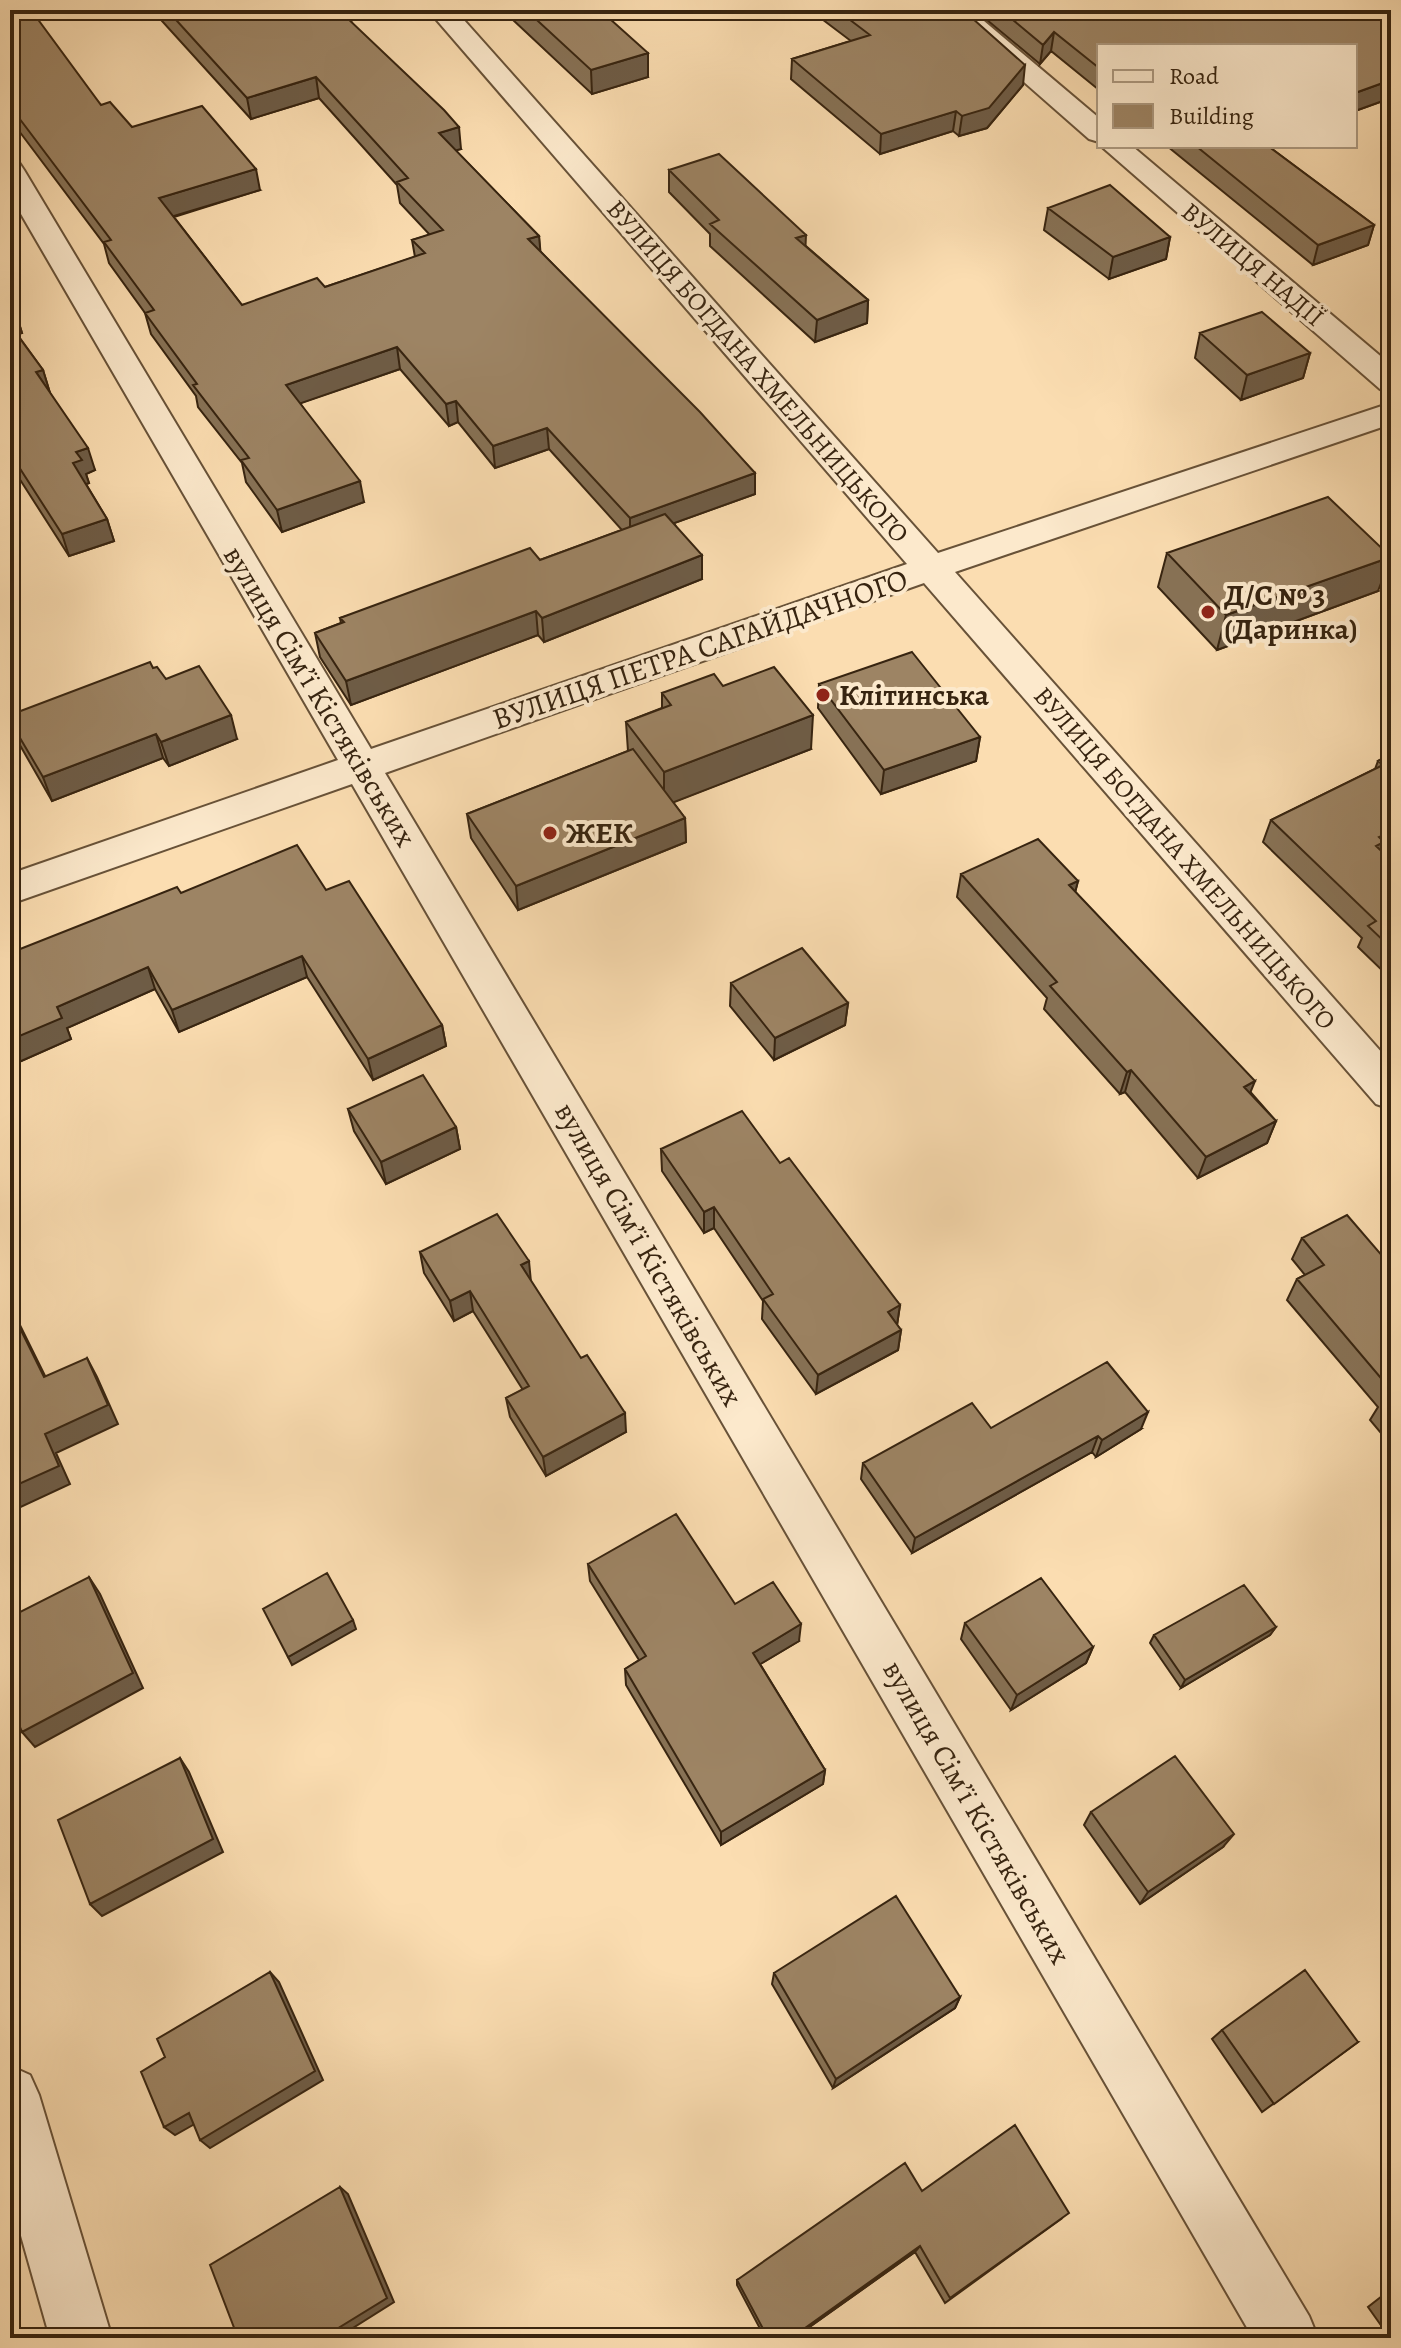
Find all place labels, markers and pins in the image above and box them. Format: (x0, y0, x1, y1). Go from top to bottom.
place label: Д/С № 3 (Даринка) (1224, 575, 1358, 649)
marker: Д/С № 3 (Даринка) (1199, 603, 1217, 621)
place label: Клітинська (839, 675, 990, 715)
marker: Клітинська (814, 686, 832, 704)
place label: ЖЕК (566, 813, 633, 853)
marker: ЖЕК (541, 824, 559, 842)

